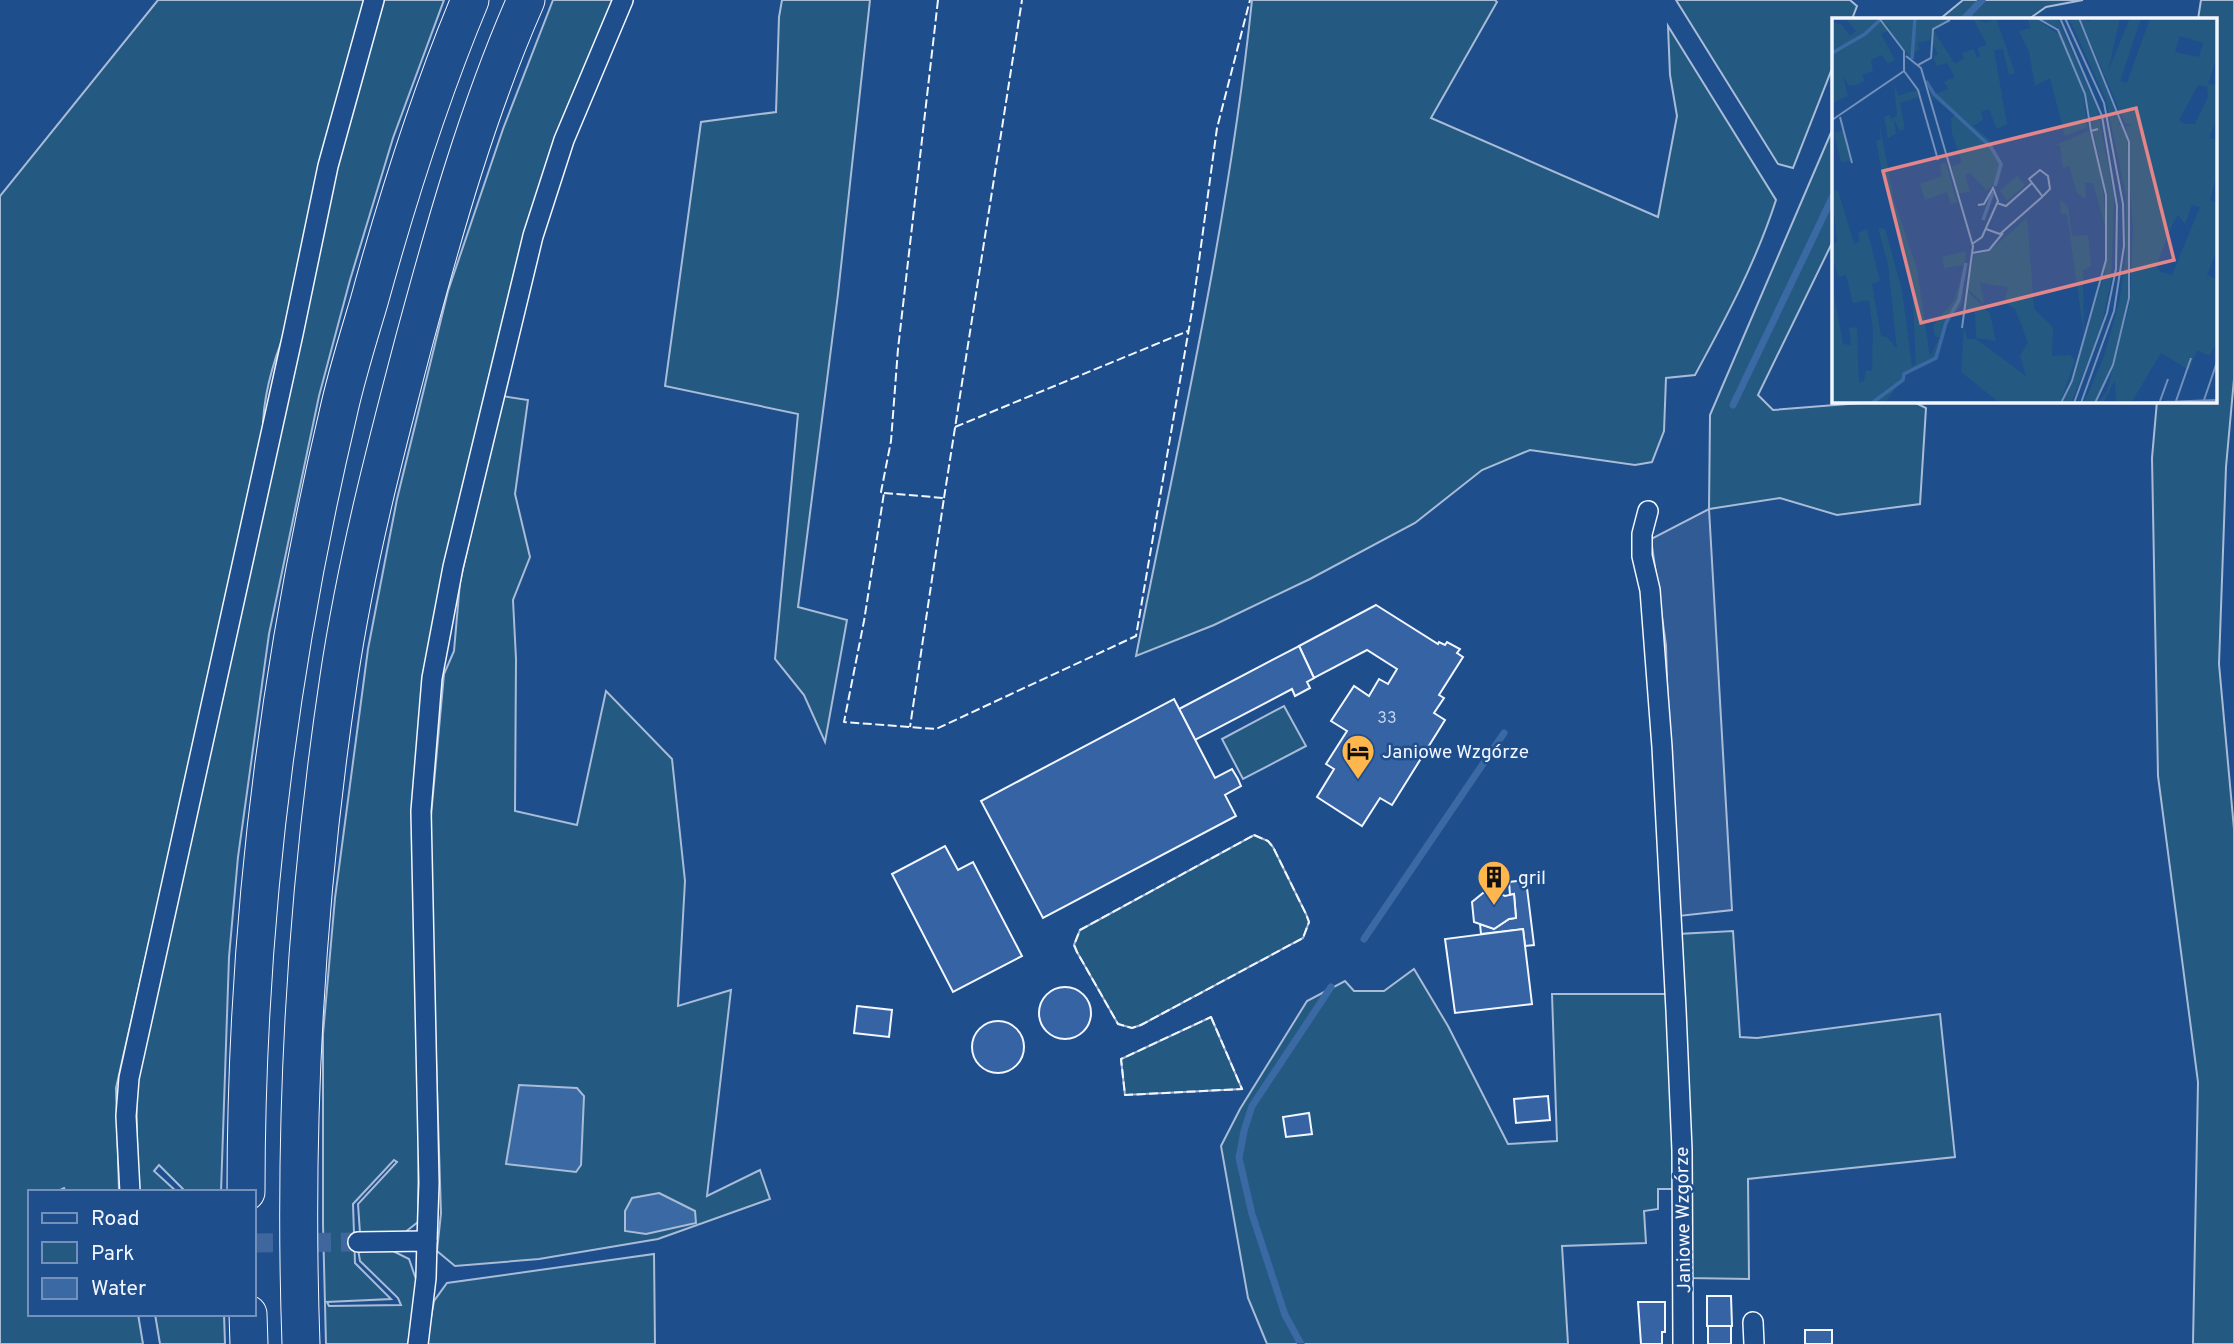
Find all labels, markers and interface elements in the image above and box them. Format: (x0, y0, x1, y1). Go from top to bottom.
inset map (1832, 18, 2216, 402)
house number: 33 (1377, 709, 1397, 729)
hotel icon: Janiowe Wzgórze (1339, 732, 1377, 781)
place label: Janiowe Wzgórze (1382, 741, 1529, 765)
building icon: gril (1475, 858, 1513, 907)
place label: gril (1518, 867, 1546, 891)
street label: Janiowe Wzgórze (1671, 1146, 1697, 1294)
legend (28, 1190, 256, 1316)
text: Road (91, 1206, 140, 1233)
text: Park (91, 1241, 134, 1268)
text: Water (91, 1276, 146, 1303)

